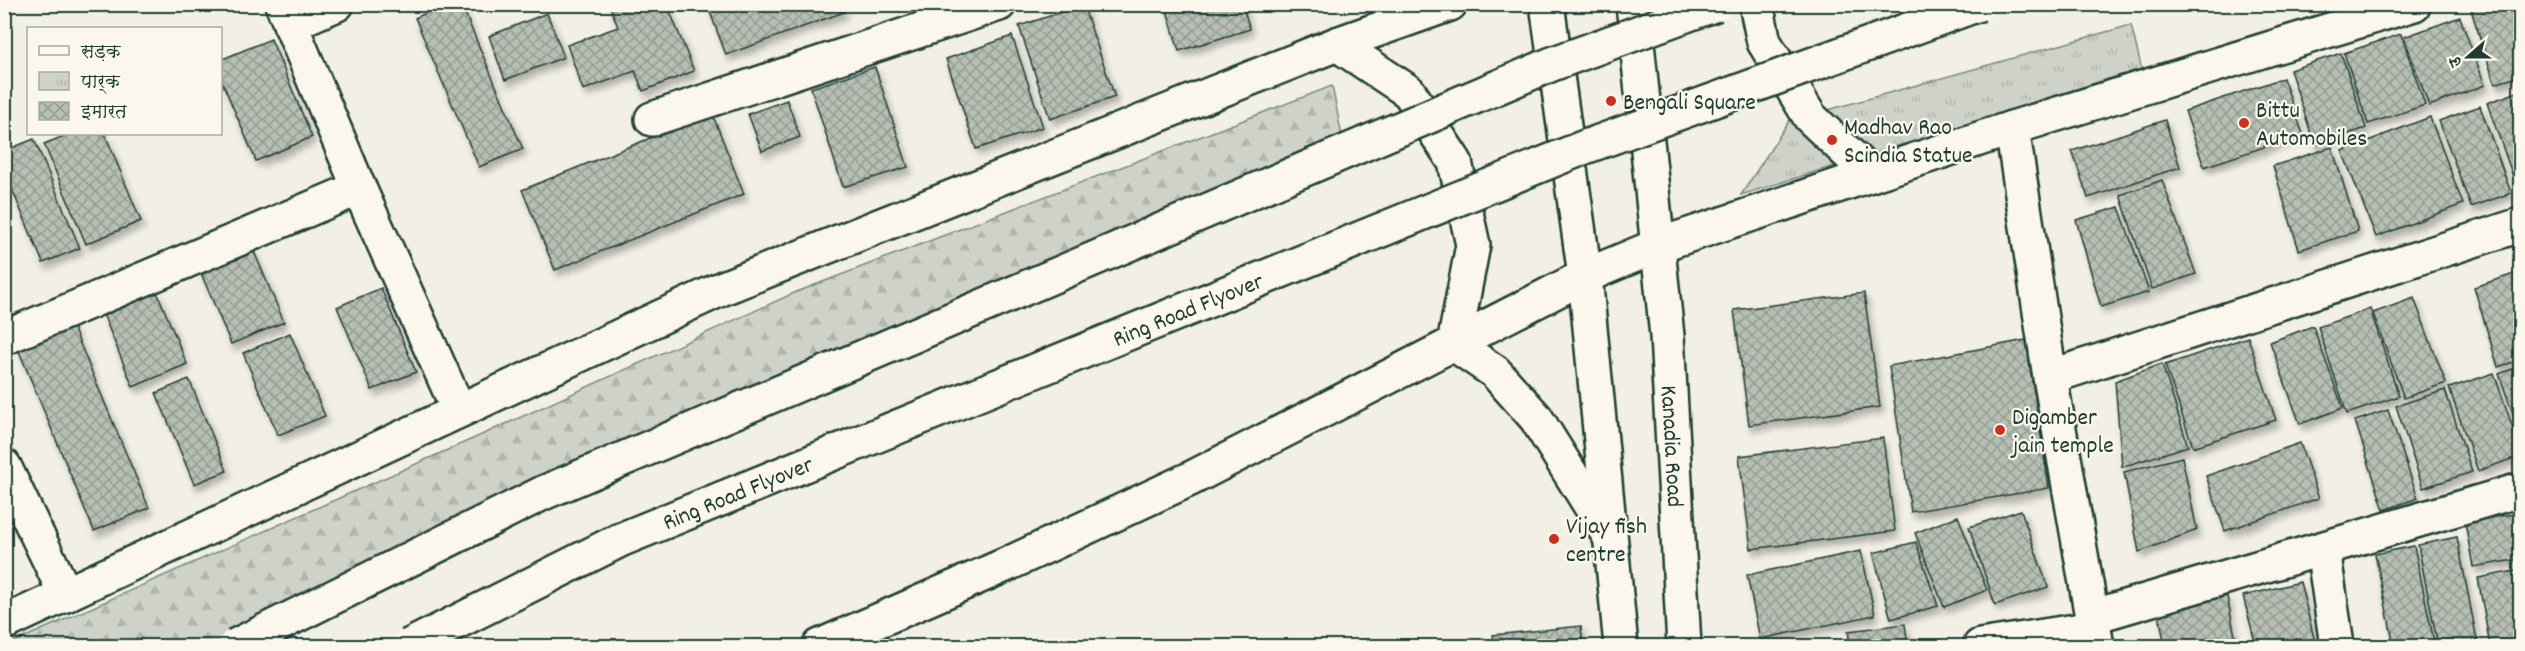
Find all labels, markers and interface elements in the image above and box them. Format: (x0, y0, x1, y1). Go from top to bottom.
legend (27, 27, 222, 135)
north arrow (2438, 27, 2498, 87)
text: सड़क (80, 41, 122, 66)
text: उ (2444, 52, 2469, 71)
text: पार्क (80, 71, 121, 96)
place label: Bengali Square (1623, 87, 1756, 121)
marker: Bengali Square (1604, 94, 1618, 108)
place label: Bittu Automobiles (2256, 95, 2367, 157)
text: इमारत (80, 101, 127, 126)
place label: Madhav Rao Scindia Statue (1844, 112, 1973, 174)
marker: Bittu Automobiles (2237, 116, 2251, 130)
marker: Madhav Rao Scindia Statue (1825, 133, 1839, 147)
street label: Ring Road Flyover (1108, 266, 1269, 358)
street label: Kanadia Road (1650, 384, 1690, 508)
place label: Digamber jain temple (2010, 402, 2114, 464)
marker: Digamber jain temple (1993, 423, 2007, 437)
street label: Ring Road Flyover (658, 449, 819, 541)
place label: Vijay fish centre (1566, 511, 1647, 573)
marker: Vijay fish centre (1547, 532, 1561, 546)

